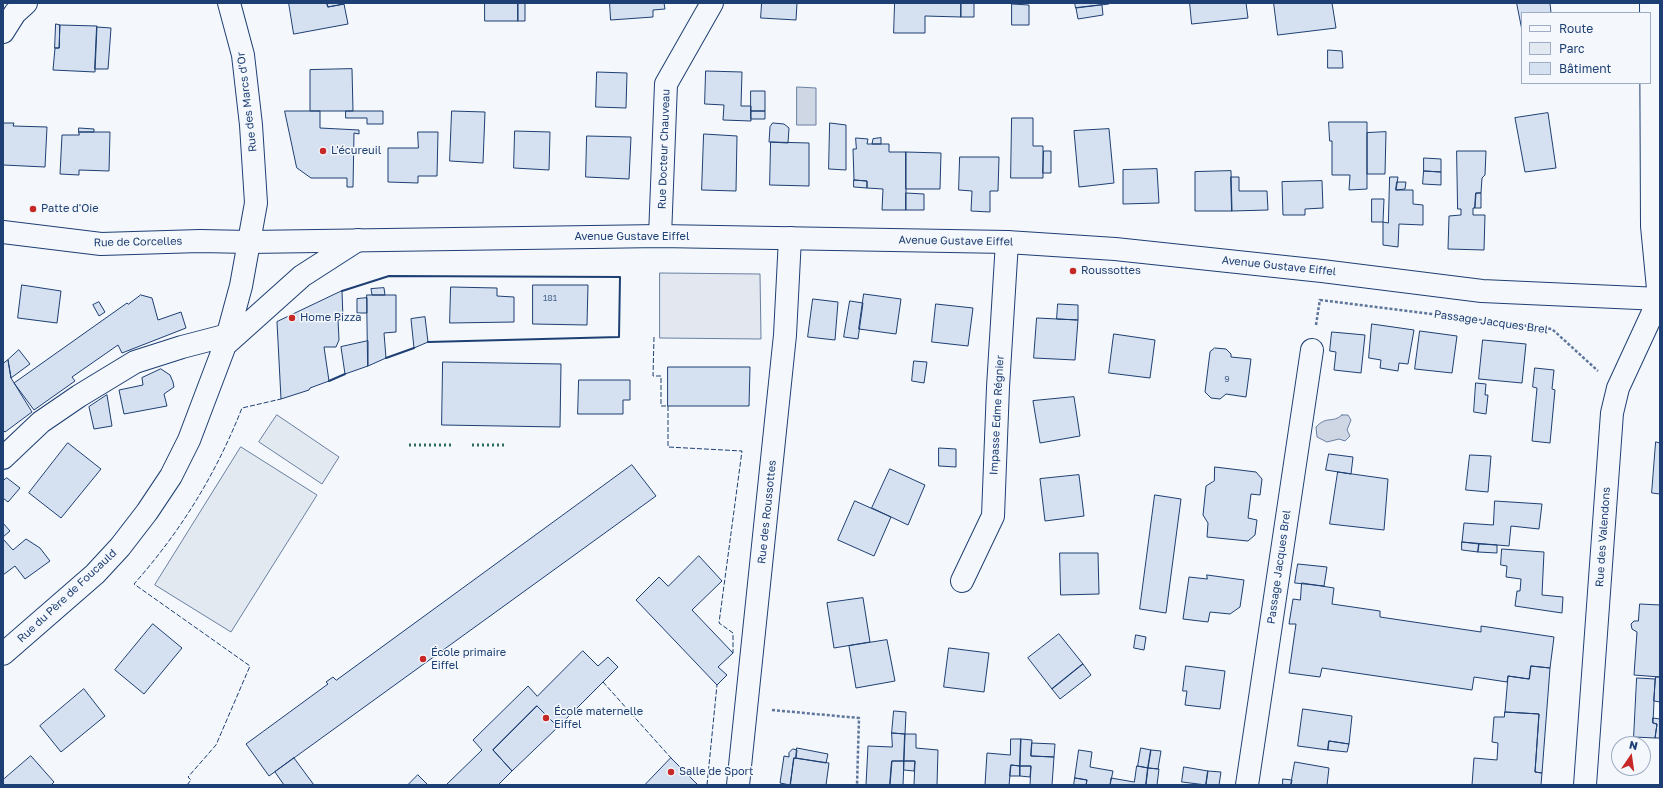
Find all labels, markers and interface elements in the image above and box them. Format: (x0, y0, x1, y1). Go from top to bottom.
legend (1521, 12, 1651, 84)
text: Route (1559, 21, 1593, 36)
text: Parc (1559, 41, 1585, 56)
street label: Rue des Marcs d'Or (234, 51, 260, 153)
text: Bâtiment (1559, 61, 1611, 76)
street label: Rue Docteur Chauveau (655, 89, 673, 209)
place label: L'écureuil (331, 144, 381, 158)
marker: L'écureuil (318, 146, 328, 156)
place label: Patte d'Oie (41, 202, 99, 216)
marker: Patte d'Oie (28, 204, 38, 214)
street label: Avenue Gustave Eiffel (575, 230, 689, 244)
street label: Avenue Gustave Eiffel (898, 233, 1014, 249)
street label: Rue de Corcelles (94, 235, 182, 249)
street label: Avenue Gustave Eiffel (1221, 253, 1337, 279)
place label: Roussottes (1081, 264, 1141, 278)
marker: Roussottes (1068, 266, 1078, 276)
house number: 181 (543, 293, 557, 303)
street label: Passage Jacques Brel (1433, 307, 1549, 337)
place label: Home Pizza (300, 311, 362, 325)
marker: Home Pizza (287, 313, 297, 323)
street label: Impasse Edme Régnier (987, 355, 1007, 475)
house number: 9 (1224, 374, 1230, 384)
street label: Rue des Roussottes (755, 459, 779, 565)
street label: Rue des Valendons (1593, 487, 1613, 587)
street label: Passage Jacques Brel (1264, 509, 1294, 625)
street label: Rue du Père de Foucauld (15, 547, 119, 645)
place label: École primaire Eiffel (431, 646, 506, 672)
marker: École primaire Eiffel (418, 654, 428, 664)
place label: École maternelle Eiffel (554, 705, 643, 731)
marker: École maternelle Eiffel (541, 713, 551, 723)
north arrow (1611, 736, 1651, 776)
text: N (1628, 738, 1639, 752)
place label: Salle de Sport (679, 765, 754, 779)
marker: Salle de Sport (666, 767, 676, 777)

